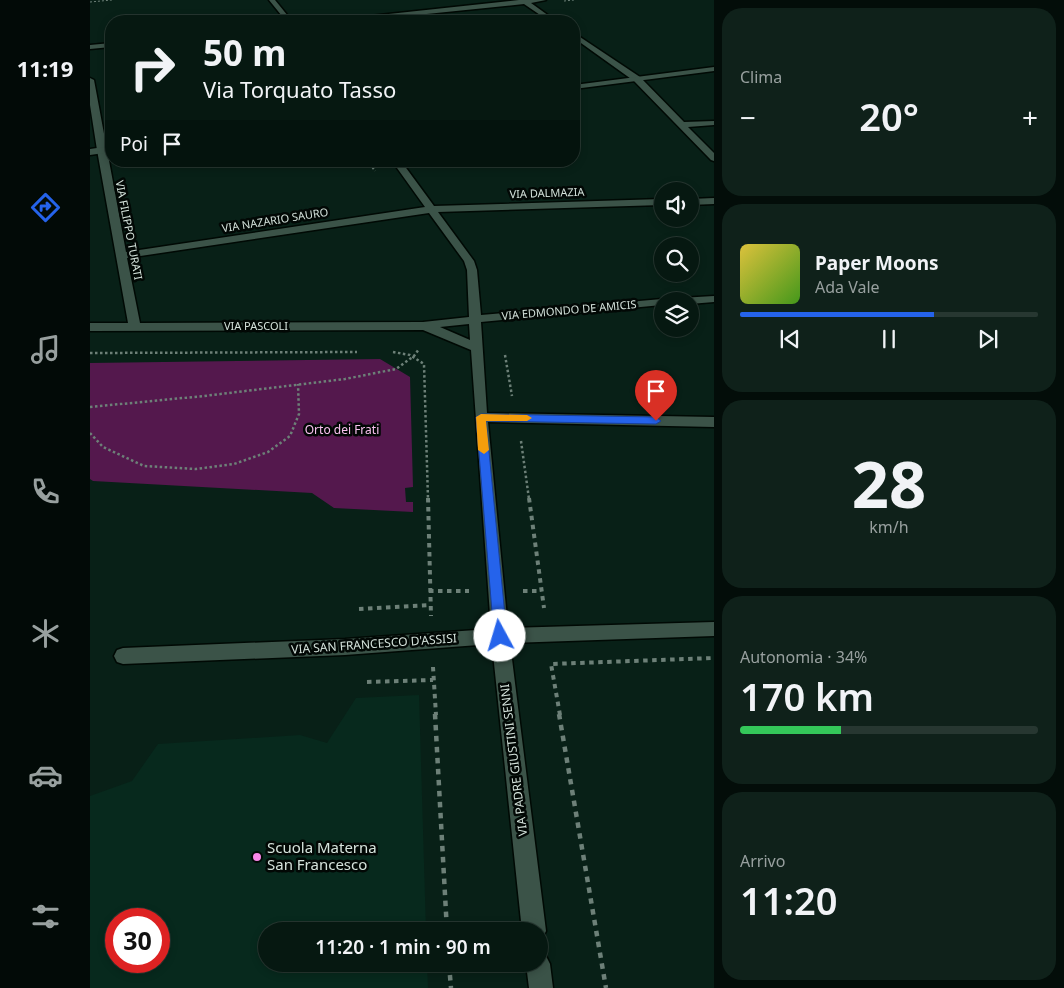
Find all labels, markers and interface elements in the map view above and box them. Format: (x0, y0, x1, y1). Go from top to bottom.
text: 50 m (203, 29, 286, 76)
icon: right (120, 35, 185, 100)
text: 11:19 (17, 53, 73, 83)
text: Clima (740, 66, 782, 88)
text: Via Torquato Tasso (203, 74, 396, 104)
text: 20° (859, 90, 919, 142)
text: − (740, 98, 756, 136)
text: + (1022, 98, 1038, 136)
icon: arrive (158, 130, 186, 158)
text: Poi (120, 131, 148, 157)
street label: VIA FILIPPO TURATI (112, 179, 147, 281)
map controls (654, 182, 699, 337)
button: sound (654, 182, 699, 227)
street label: VIA DALMAZIA (509, 184, 586, 201)
icon: directions (28, 190, 63, 225)
street label: VIA NAZARIO SAURO (221, 204, 329, 235)
button: search (654, 237, 699, 282)
text: Paper Moons (815, 250, 939, 276)
text: Ada Vale (815, 276, 880, 298)
button: layers (654, 292, 699, 337)
street label: VIA EDMONDO DE AMICIS (501, 296, 637, 323)
street label: VIA PASCOLI (224, 318, 288, 333)
icon: previous (776, 325, 804, 353)
icon: pause (875, 325, 903, 353)
icon: next (974, 325, 1002, 353)
icon: music (28, 332, 63, 367)
pin (635, 370, 677, 421)
icon: arrive (642, 377, 670, 405)
park label: Orto dei Frati (305, 421, 379, 438)
text: 28 (852, 439, 926, 527)
icon: phone (28, 474, 63, 509)
text: km/h (869, 516, 909, 538)
position arrow (473, 609, 525, 661)
icon: climate (28, 616, 63, 651)
street label: VIA SAN FRANCESCO D'ASSISI (291, 629, 457, 658)
text: Autonomia · 34% (740, 646, 867, 668)
text: 170 km (740, 670, 874, 722)
street label: VIA PADRE GIUSTINI SENNI (496, 683, 531, 837)
icon: car (28, 758, 63, 793)
place label: Scuola Materna San Francesco (267, 837, 377, 874)
text: Arrivo (740, 850, 785, 872)
marker: Scuola Materna San Francesco (251, 851, 263, 863)
text: 11:20 (740, 874, 837, 926)
icon: filters (28, 899, 63, 934)
speed limit sign: 30 (105, 908, 170, 973)
text: 11:20 · 1 min · 90 m (315, 934, 491, 960)

